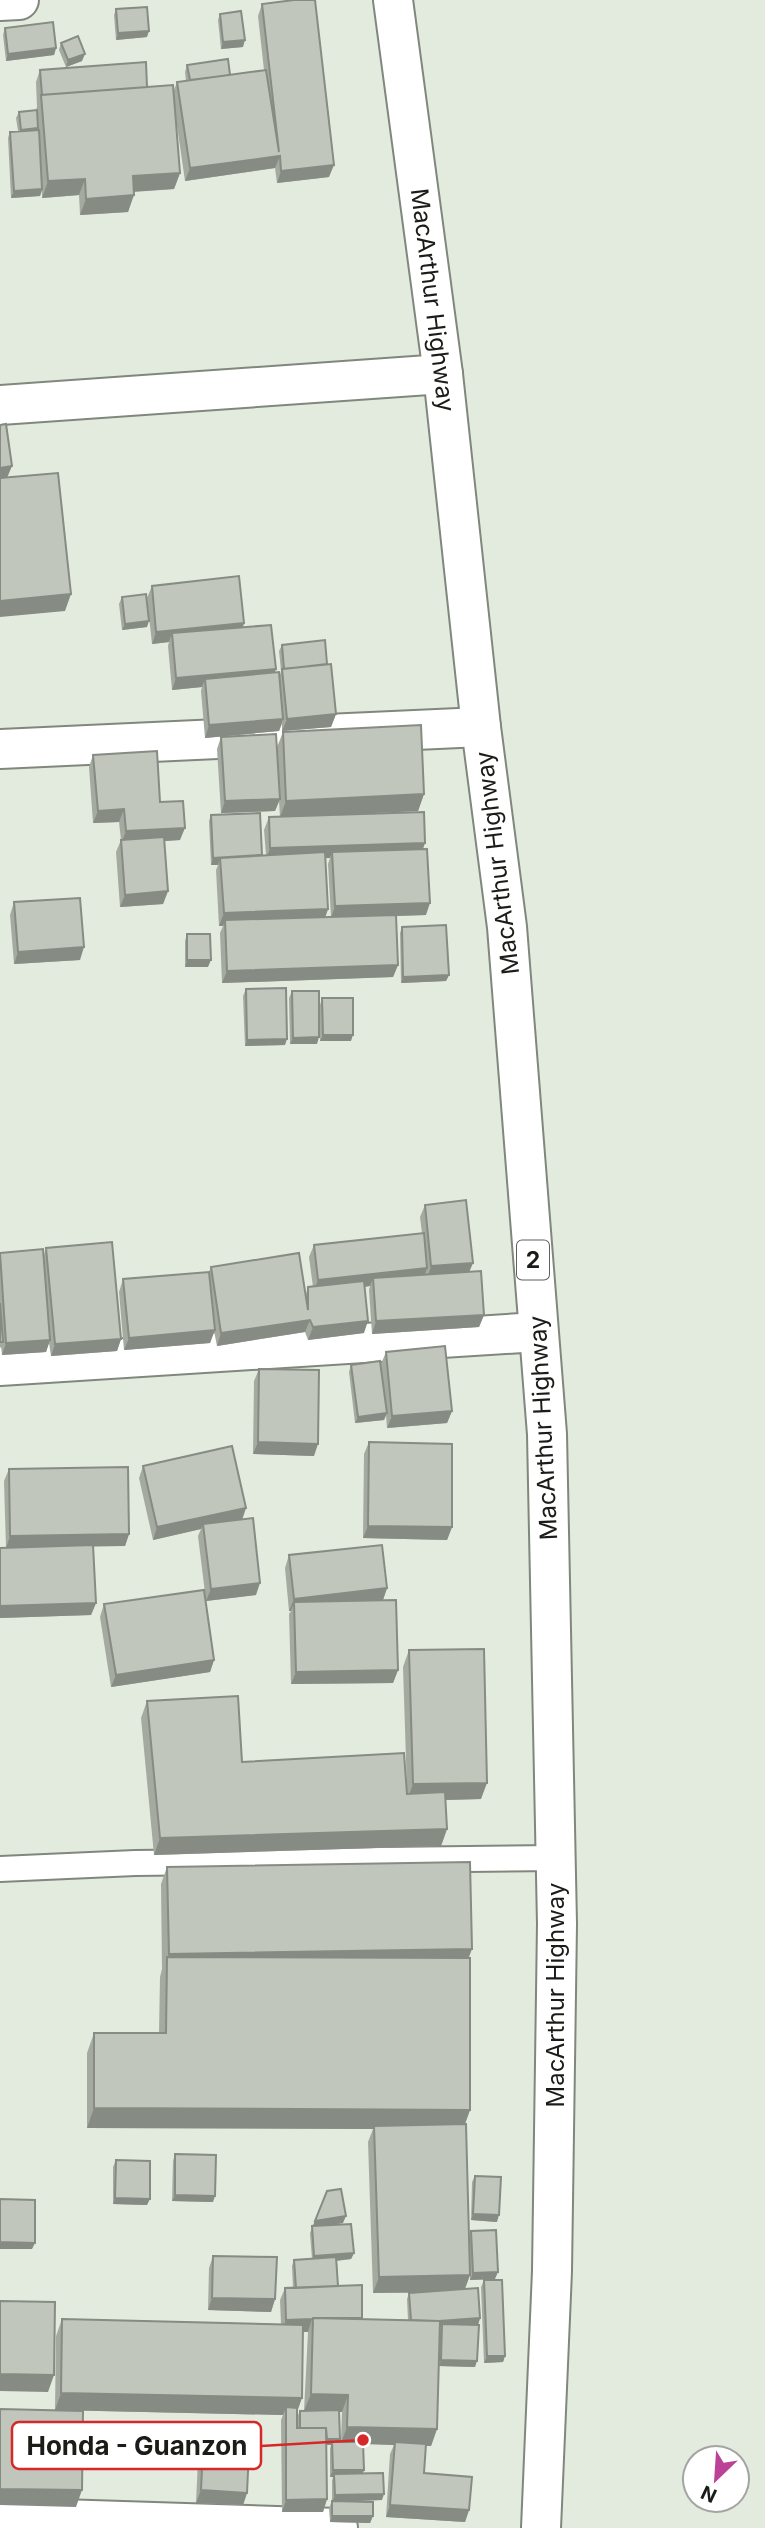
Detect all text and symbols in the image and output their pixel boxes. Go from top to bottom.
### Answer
street label: MacArthur Highway [405,187,461,413]
street label: MacArthur Highway [469,750,525,976]
road number: 2 [517,1240,549,1280]
street label: MacArthur Highway [523,1315,563,1541]
street label: MacArthur Highway [541,1883,570,2107]
callout: Honda - Guanzon [12,2422,261,2469]
text: Honda - Guanzon [27,2430,248,2461]
north arrow [681,2444,751,2514]
text: N [698,2480,720,2507]

